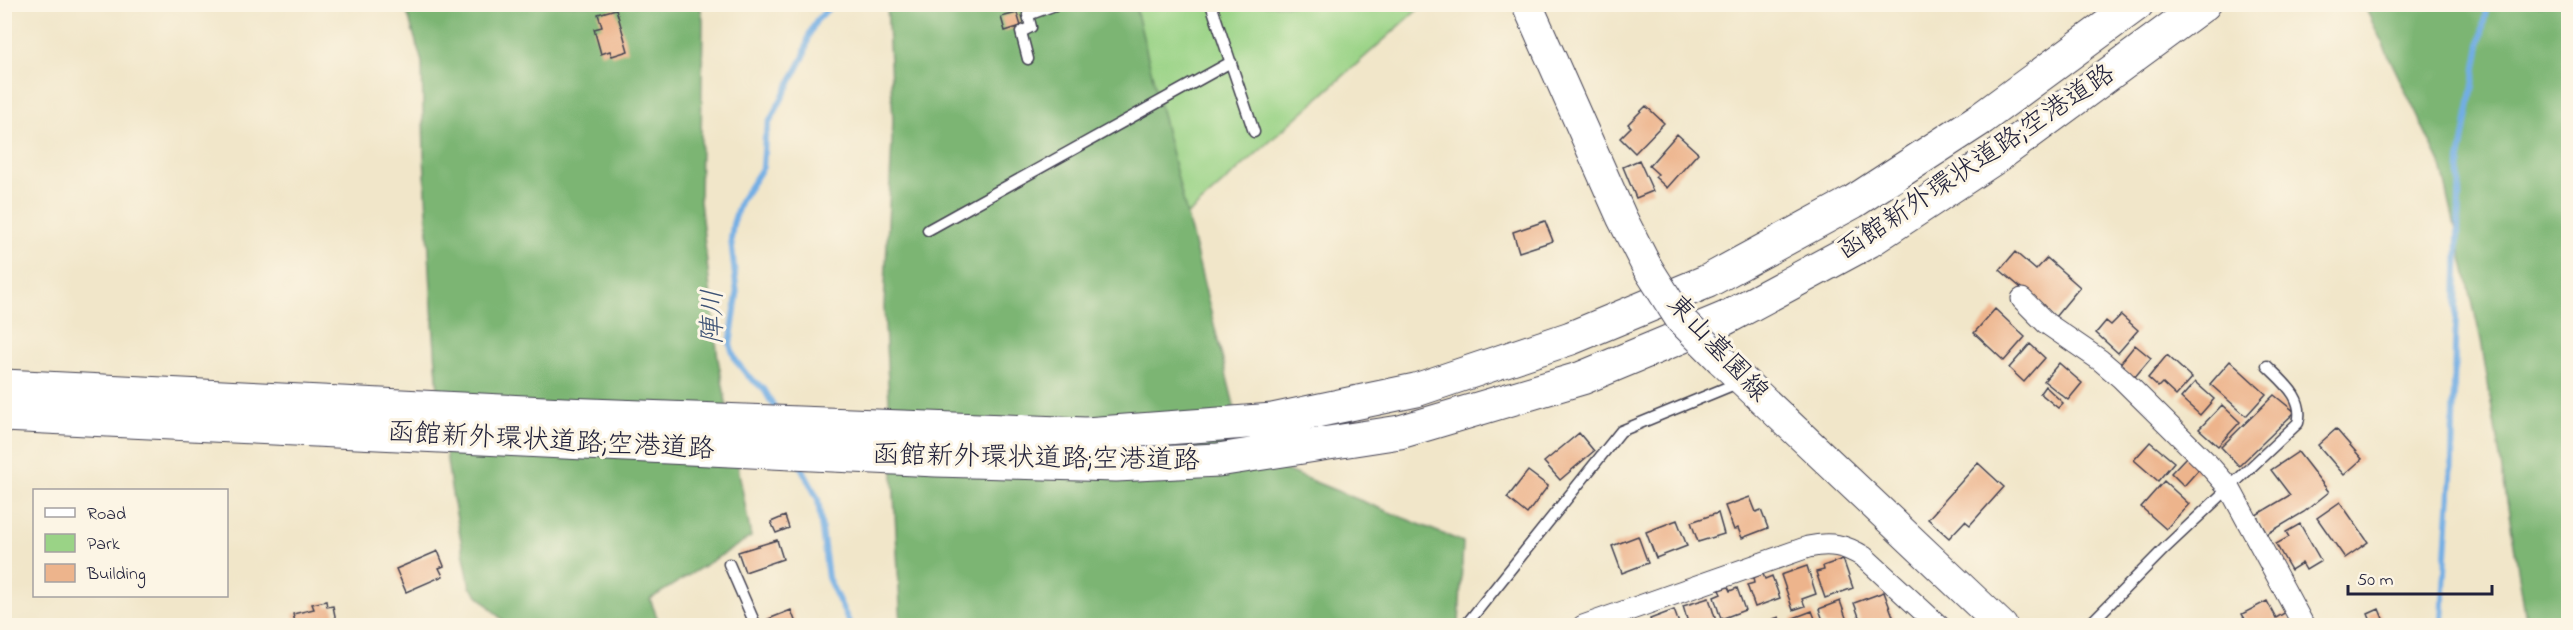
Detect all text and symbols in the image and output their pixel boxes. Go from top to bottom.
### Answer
street label: 函館新外環状道路;空港道路 [1830,55,2124,271]
street label: 東山墓園線 [1657,286,1777,412]
water label: 陣川 [694,289,735,345]
street label: 函館新外環状道路;空港道路 [386,414,716,470]
street label: 函館新外環状道路;空港道路 [872,437,1200,481]
legend [33,489,228,597]
text: Road [87,502,126,528]
text: Park [87,532,120,558]
scale bar [2348,558,2492,596]
text: Building [86,562,146,589]
text: 50 m [2357,568,2394,594]

